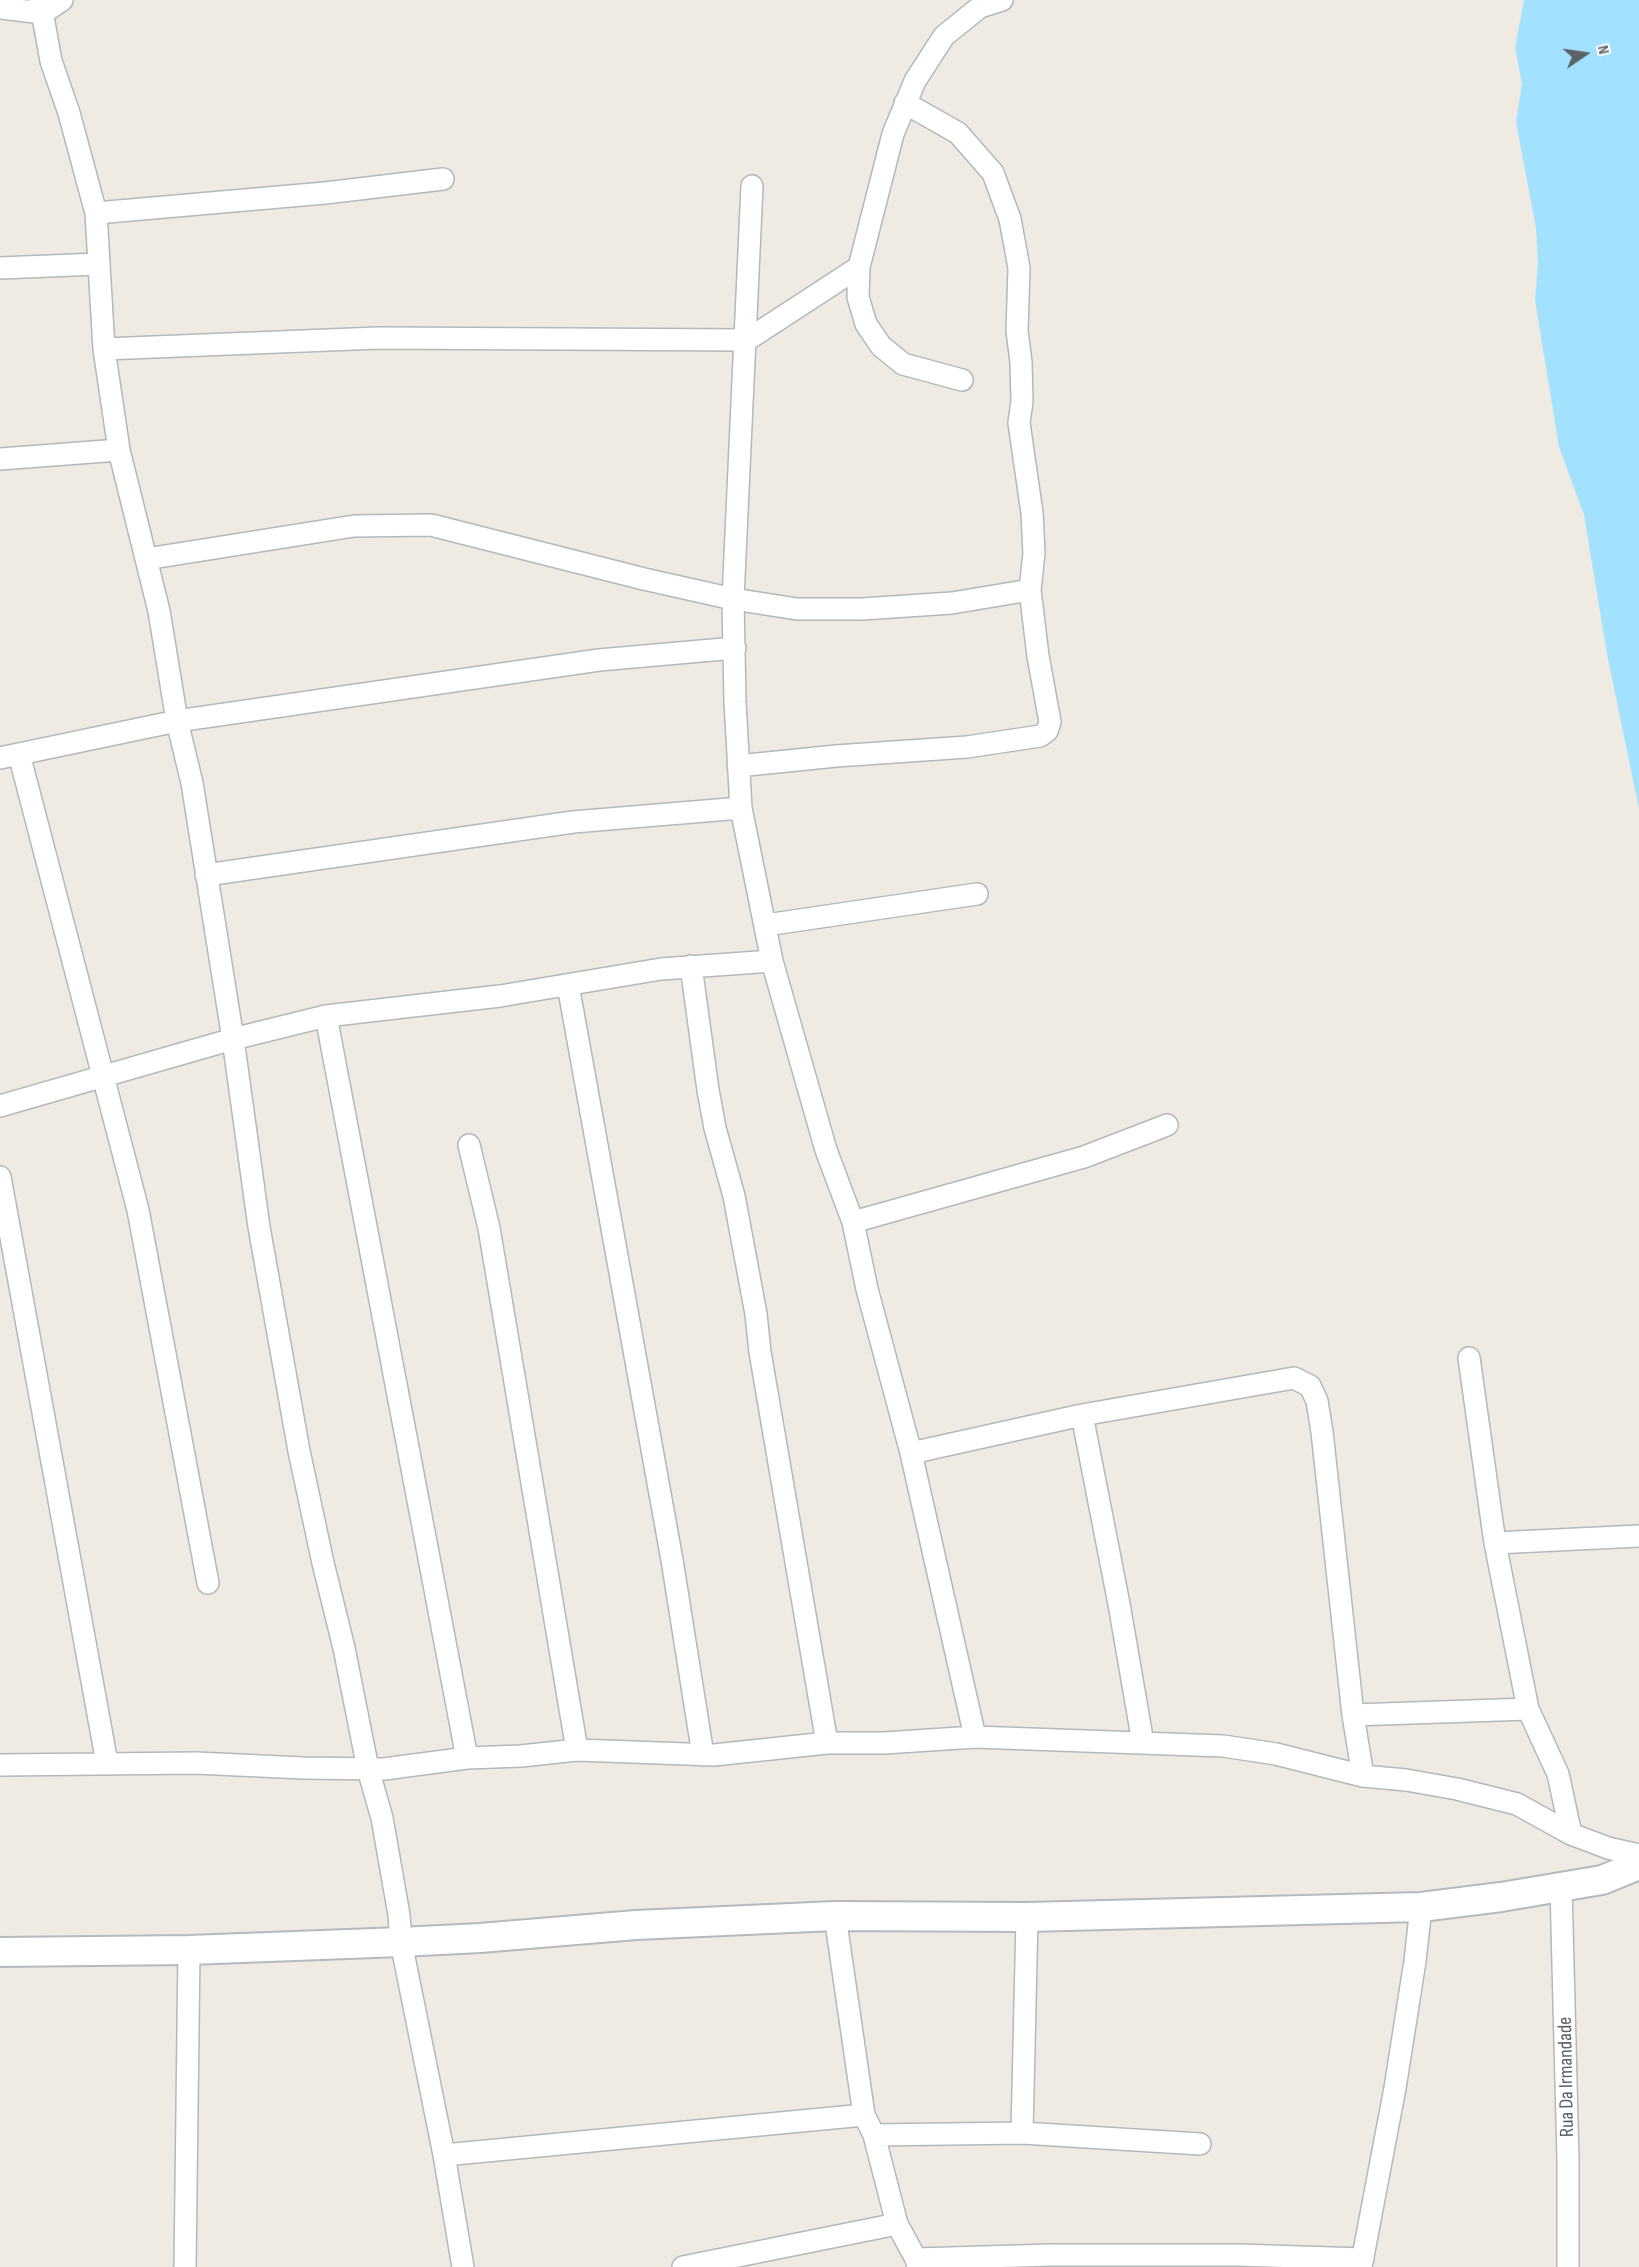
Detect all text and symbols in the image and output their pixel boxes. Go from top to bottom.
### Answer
north arrow [1555,24,1615,84]
text: N [1593,44,1613,56]
street label: Rua Da Irmandade [1554,2017,1580,2137]

